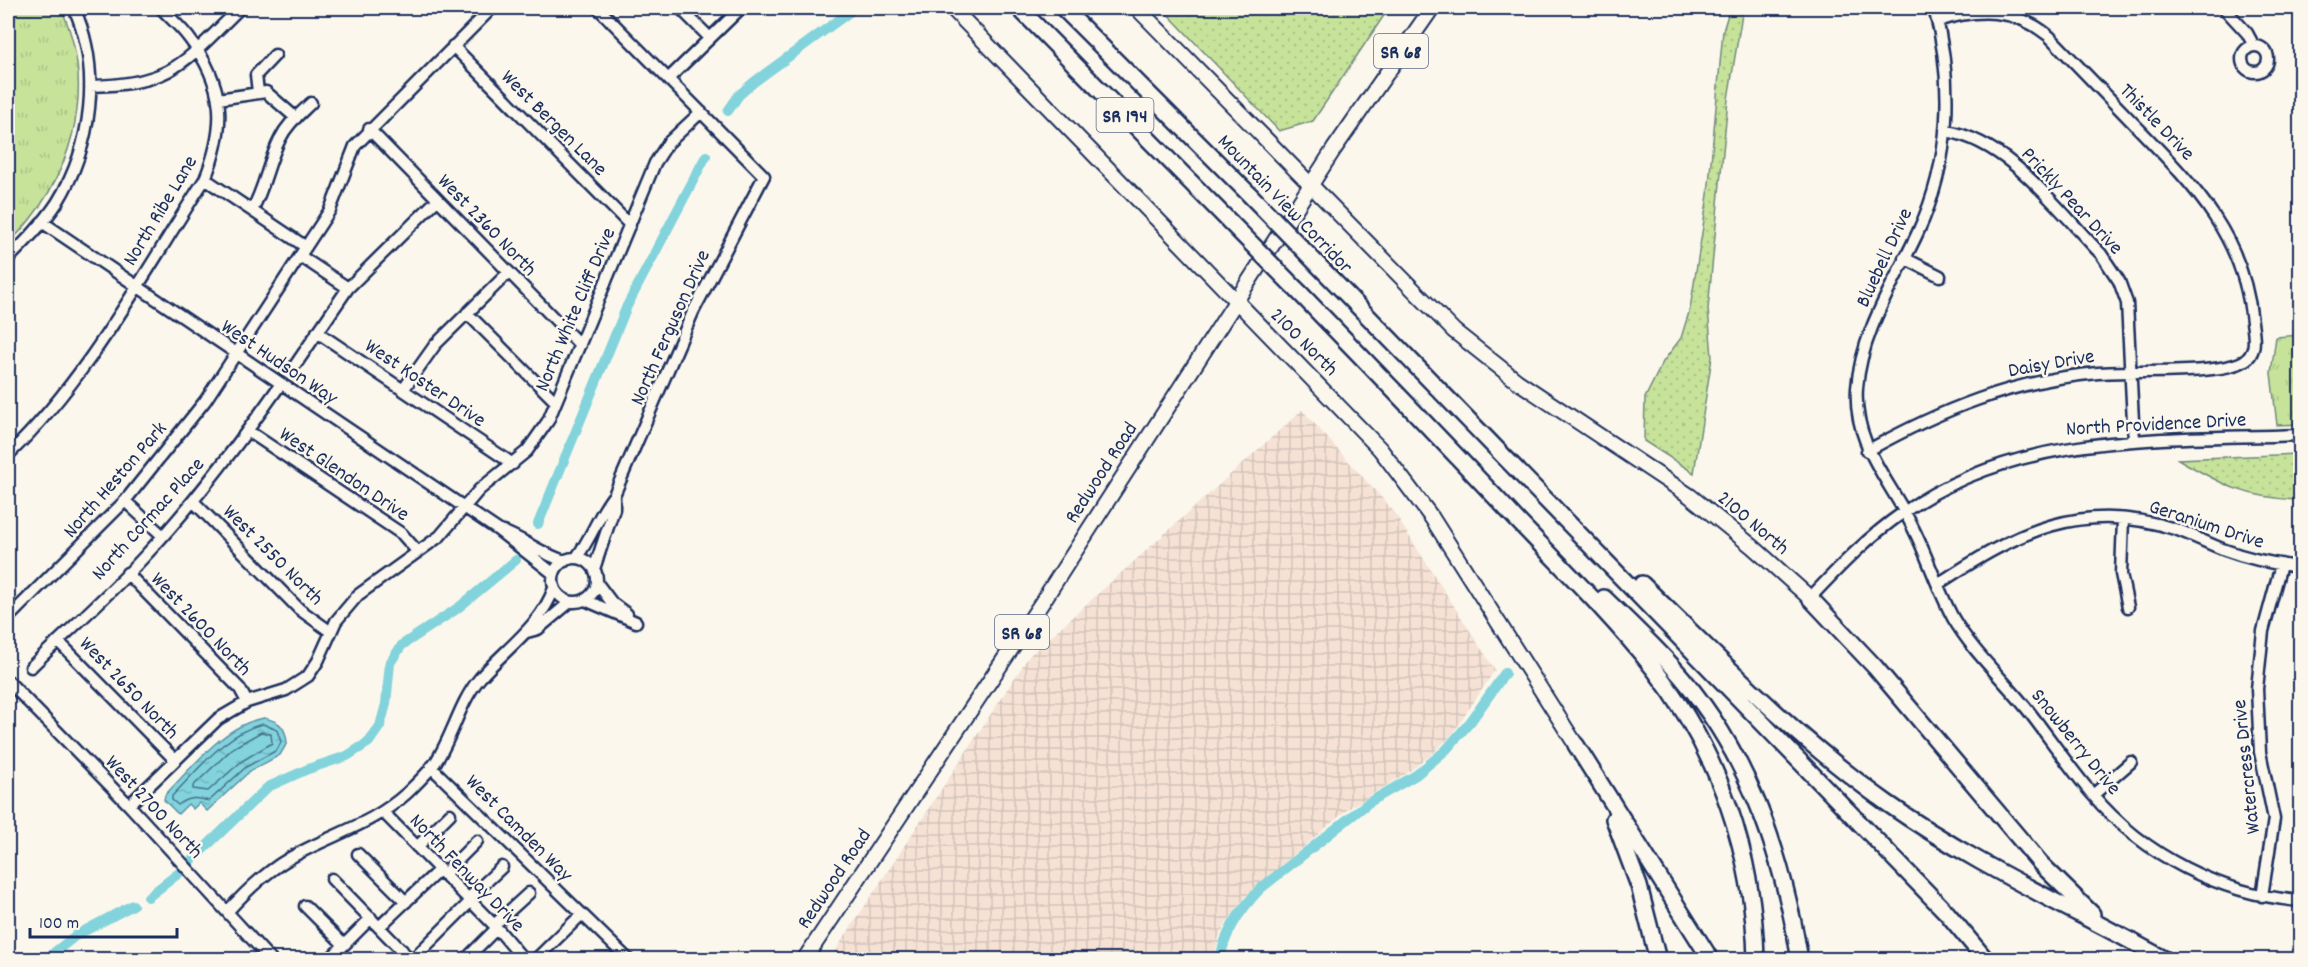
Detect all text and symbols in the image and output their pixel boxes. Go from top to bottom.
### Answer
road number: SR 68 [1374,34,1428,68]
street label: West Bergen Lane [493,64,613,184]
street label: Thistle Drive [2111,77,2201,169]
road number: SR 194 [1096,98,1154,132]
street label: Mountain View Corridor [1209,128,1359,282]
street label: Prickly Pear Drive [2013,141,2129,263]
street label: North Ribe Lane [117,151,206,273]
street label: West 2360 North [429,168,543,284]
street label: Bluebell Drive [1850,204,1922,313]
street label: North White Cliff Drive [529,223,625,397]
street label: North Ferguson Drive [624,246,720,411]
street label: 2100 North [1262,302,1344,384]
street label: West Hudson Way [214,313,343,414]
street label: West Koster Drive [358,333,491,436]
street label: Daisy Drive [2006,343,2097,387]
street label: North Providence Drive [2065,406,2247,446]
street label: North Heston Park [57,416,175,546]
street label: Redwood Road [1058,417,1147,530]
street label: West Glendon Drive [272,421,414,530]
street label: North Cormac Place [86,452,213,588]
street label: 2100 North [1709,485,1795,564]
street label: Geranium Drive [2144,493,2268,559]
street label: West 2550 North [214,499,329,614]
street label: West 2600 North [142,566,257,684]
road number: SR 68 [995,615,1049,649]
street label: West 2650 North [71,631,185,747]
street label: Snowberry Drive [2022,683,2127,803]
street label: Watercress Drive [2226,698,2270,835]
street label: West 2700 North [97,749,209,867]
street label: West Camden Way [457,769,579,890]
street label: North Fenway Drive [401,808,531,940]
street label: Redwood Road [791,823,880,936]
scale bar [30,901,177,939]
text: 100 m [39,912,79,937]

